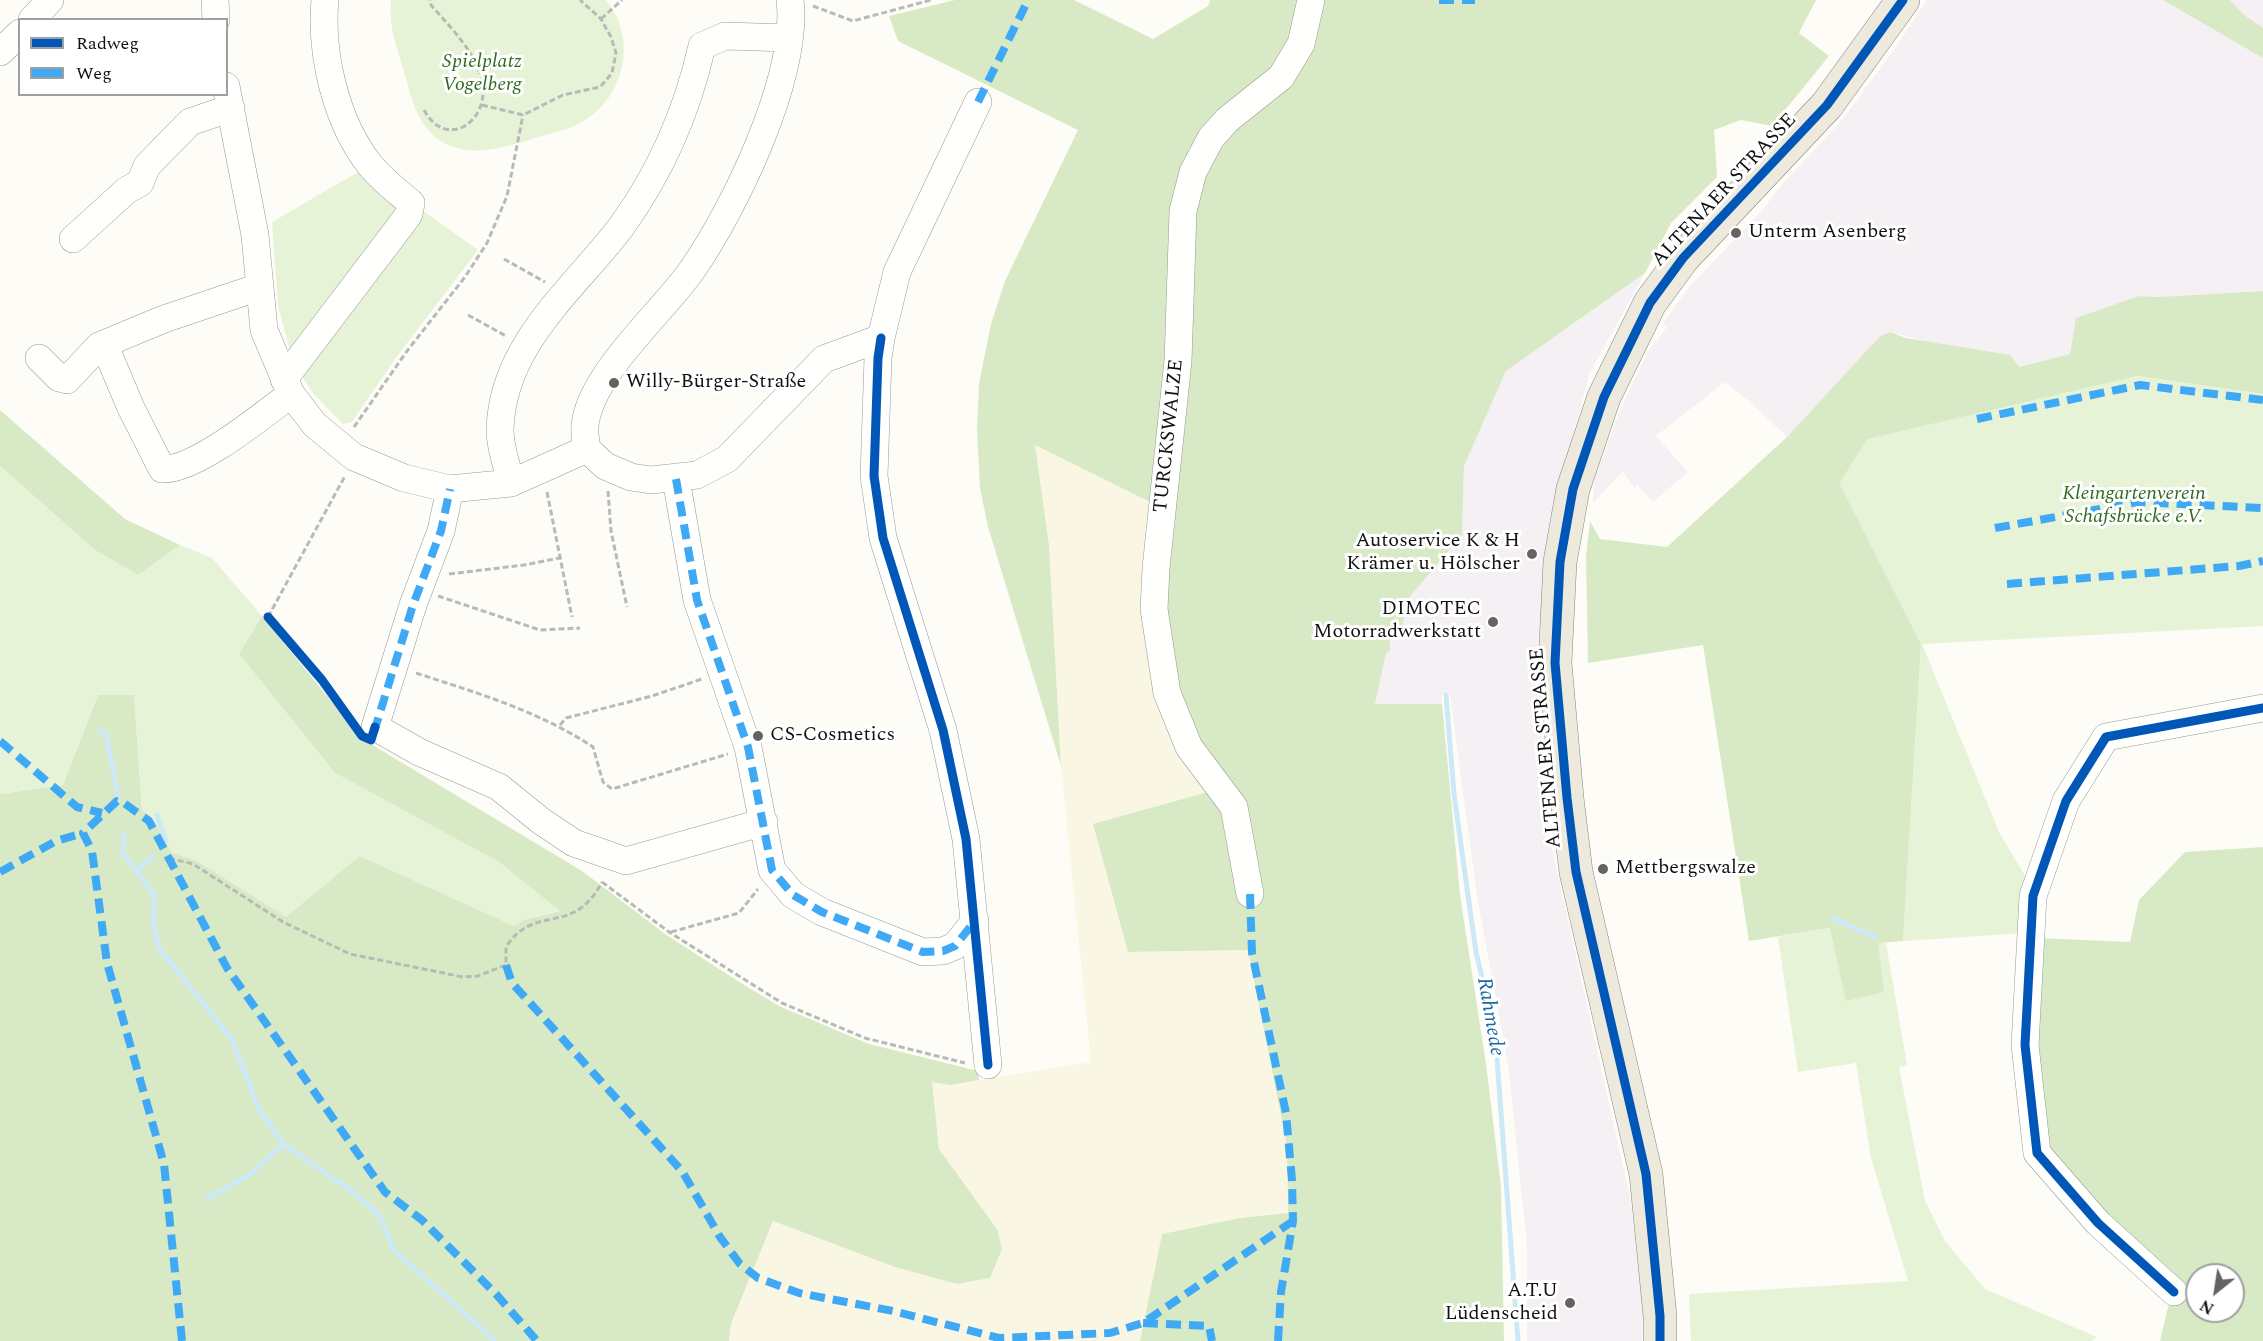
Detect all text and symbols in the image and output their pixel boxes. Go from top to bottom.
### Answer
legend [18,18,228,96]
text: Radweg [76,30,139,57]
park label: Spielplatz Vogelberg [442,51,522,98]
text: Weg [76,60,112,87]
street label: ALTENAER STRASSE [1648,109,1802,273]
place label: Unterm Asenberg [1748,221,1907,245]
marker: Unterm Asenberg [1729,226,1743,240]
street label: TURCKSWALZE [1150,358,1190,514]
place label: Willy-Bürger-Straße [626,371,806,395]
marker: Willy-Bürger-Straße [607,376,621,390]
park label: Kleingartenverein Schafsbrücke e.V. [2062,483,2206,530]
place label: Autoservice K & H Krämer u. Hölscher [1346,530,1520,577]
marker: Autoservice K & H Krämer u. Hölscher [1525,547,1539,561]
place label: DIMOTEC Motorradwerkstatt [1313,598,1481,645]
marker: DIMOTEC Motorradwerkstatt [1486,615,1500,629]
street label: ALTENAER STRASSE [1526,647,1568,849]
place label: CS-Cosmetics [770,724,895,748]
marker: CS-Cosmetics [751,729,765,743]
place label: Mettbergswalze [1615,857,1756,881]
marker: Mettbergswalze [1596,862,1610,876]
water label: Rahmede [1470,976,1508,1058]
north arrow [2185,1263,2245,1323]
place label: A.T.U Lüdenscheid [1445,1280,1558,1327]
text: N [2195,1293,2219,1321]
marker: A.T.U Lüdenscheid [1563,1296,1577,1310]

